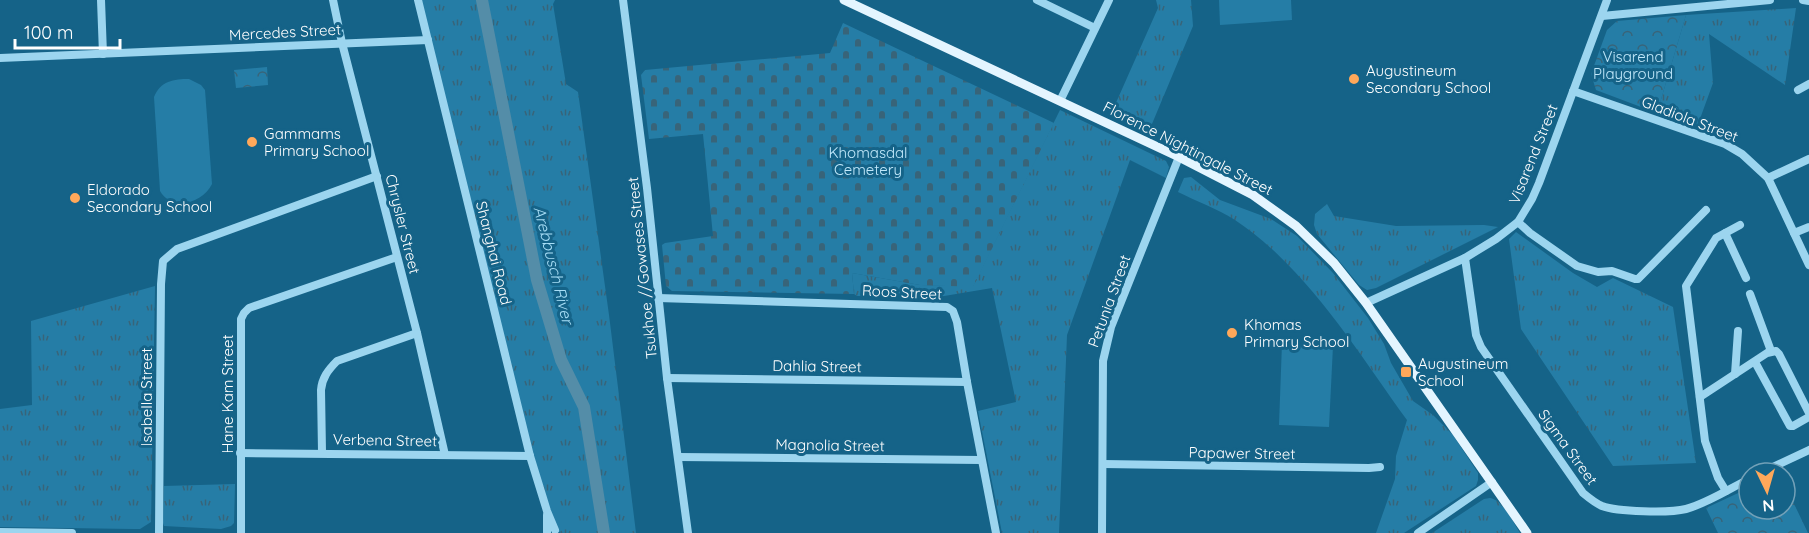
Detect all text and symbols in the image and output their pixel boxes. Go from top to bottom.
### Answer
scale bar [15,12,120,50]
street label: Mercedes Street [228,20,342,44]
text: 100 m [24,21,73,44]
park label: Visarend Playground [1593,47,1673,83]
place label: Augustineum Secondary School [1366,61,1491,97]
marker: Augustineum Secondary School [1347,72,1361,86]
street label: Gladiola Street [1639,92,1741,146]
street label: Florence Nightingale Street [1100,97,1276,199]
street label: Visarend Street [1504,101,1562,207]
place label: Gammams Primary School [264,124,369,160]
marker: Gammams Primary School [245,135,259,149]
park label: Khomasdal Cemetery [828,143,908,179]
street label: Chrysler Street [381,172,425,276]
street label: Tsukhoe //Gowases Street [623,176,661,360]
place label: Eldorado Secondary School [87,180,212,216]
marker: Eldorado Secondary School [68,191,82,205]
street label: Shanghai Road [472,199,516,307]
water label: Arebbusch River [530,204,579,328]
street label: Petunia Street [1083,252,1135,350]
street label: Roos Street [861,280,943,304]
place label: Khomas Primary School [1244,315,1349,351]
marker: Khomas Primary School [1225,326,1239,340]
street label: Hane Kam Street [218,334,237,454]
street label: Isabella Street [137,348,156,446]
place label: Augustineum School [1418,354,1508,390]
street label: Dahlia Street [772,356,862,376]
marker: Augustineum School [1399,365,1413,379]
street label: Sigma Street [1534,405,1602,489]
street label: Verbena Street [333,430,437,450]
street label: Magnolia Street [775,435,885,455]
street label: Papawer Street [1189,443,1295,463]
north arrow [1737,461,1797,521]
text: N [1762,495,1775,516]

